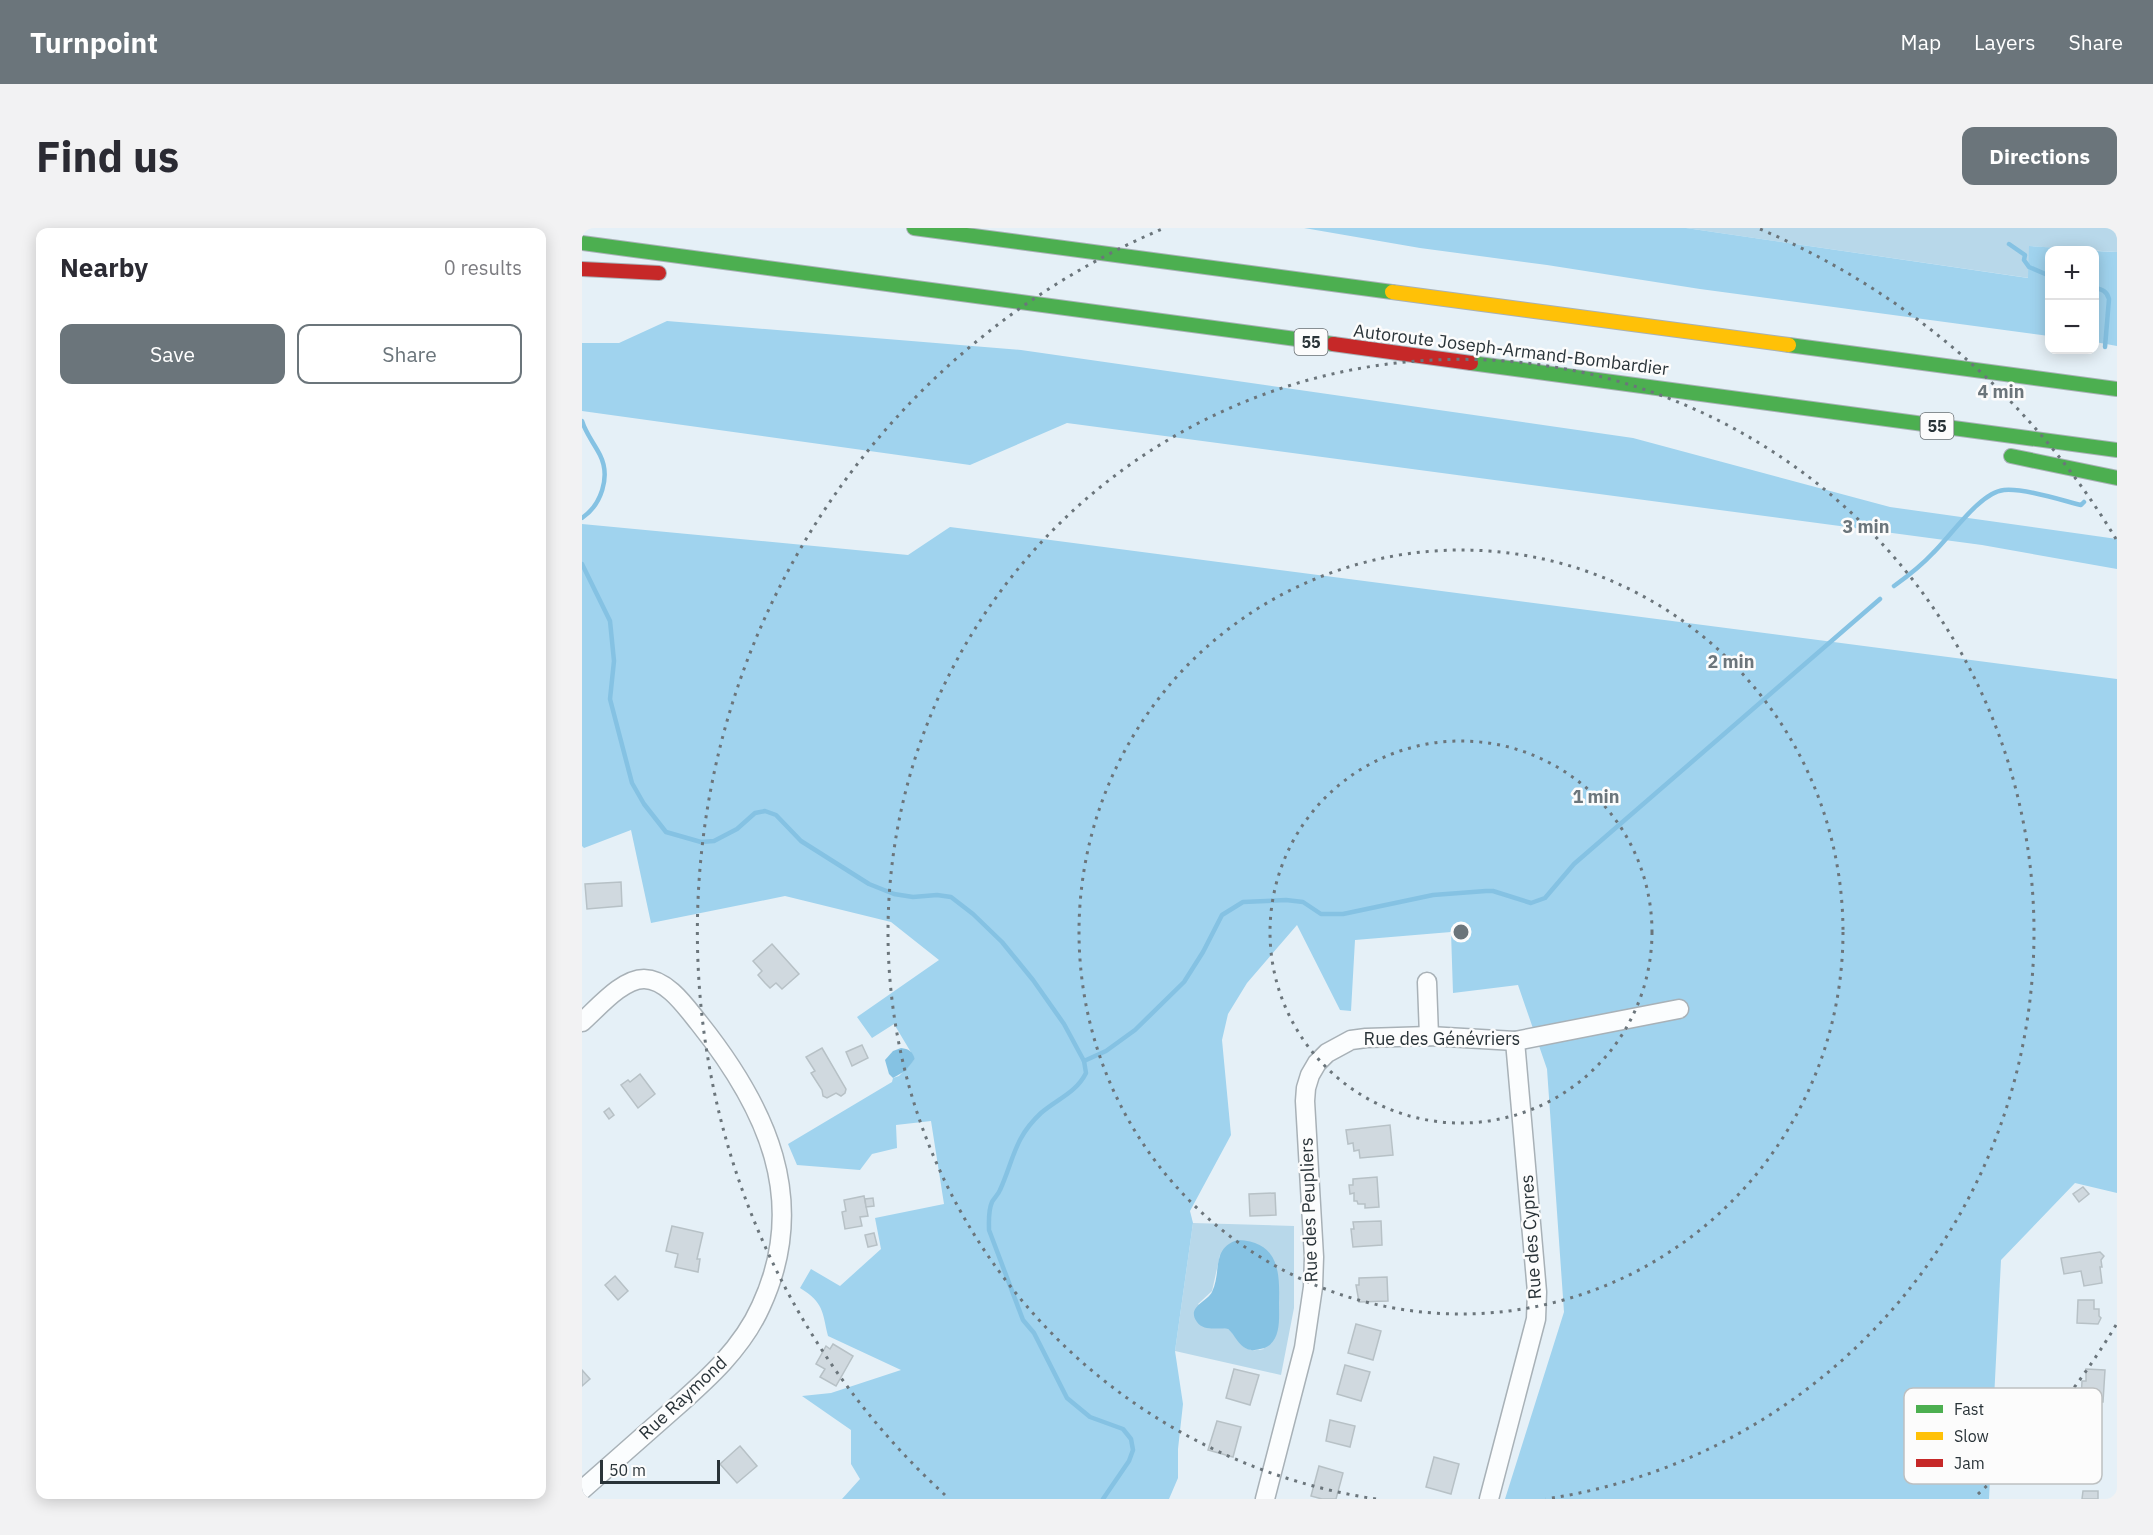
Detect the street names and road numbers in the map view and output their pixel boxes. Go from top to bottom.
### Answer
street label: Autoroute Joseph-Armand-Bombardier [1352,319,1670,380]
road number: 55 [1294,329,1328,355]
road number: 55 [1920,413,1954,439]
street label: Rue des Génévriers [1364,1027,1520,1050]
street label: Rue des Peupliers [1294,1137,1323,1283]
street label: Rue des Cypres [1515,1174,1546,1300]
street label: Rue Raymond [634,1351,732,1444]

